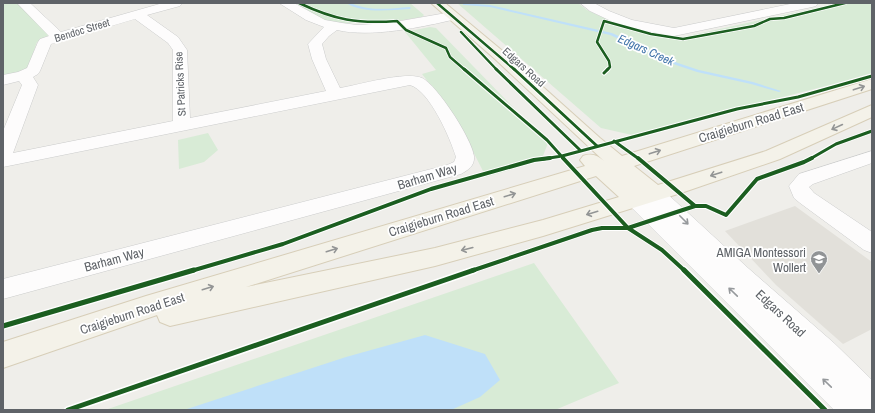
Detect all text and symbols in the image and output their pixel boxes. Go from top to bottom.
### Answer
street label: Bendoc Street [53,15,112,45]
water label: Edgars Creek [615,30,678,70]
street label: Edgars Road [500,44,548,90]
street label: St Patricks Rise [171,51,189,117]
one-way arrow [853,84,866,91]
street label: Craigieburn Road East [697,98,806,147]
one-way arrow [831,124,843,131]
one-way arrow [649,148,661,156]
street label: Barham Way [395,159,460,194]
one-way arrow [710,171,722,179]
one-way arrow [503,191,516,198]
street label: Craigieburn Road East [387,192,496,241]
one-way arrow [585,210,598,217]
one-way arrow [679,215,689,225]
street label: Barham Way [82,243,147,276]
place label: AMIGA Montessori Wollert [716,244,806,276]
one-way arrow [325,246,338,253]
one-way arrow [461,246,474,253]
school or university icon: AMIGA Montessori Wollert [809,249,829,274]
one-way arrow [201,284,214,291]
street label: Edgars Road [752,286,809,341]
one-way arrow [728,288,738,297]
street label: Craigieburn Road East [78,289,187,338]
one-way arrow [822,378,832,388]

